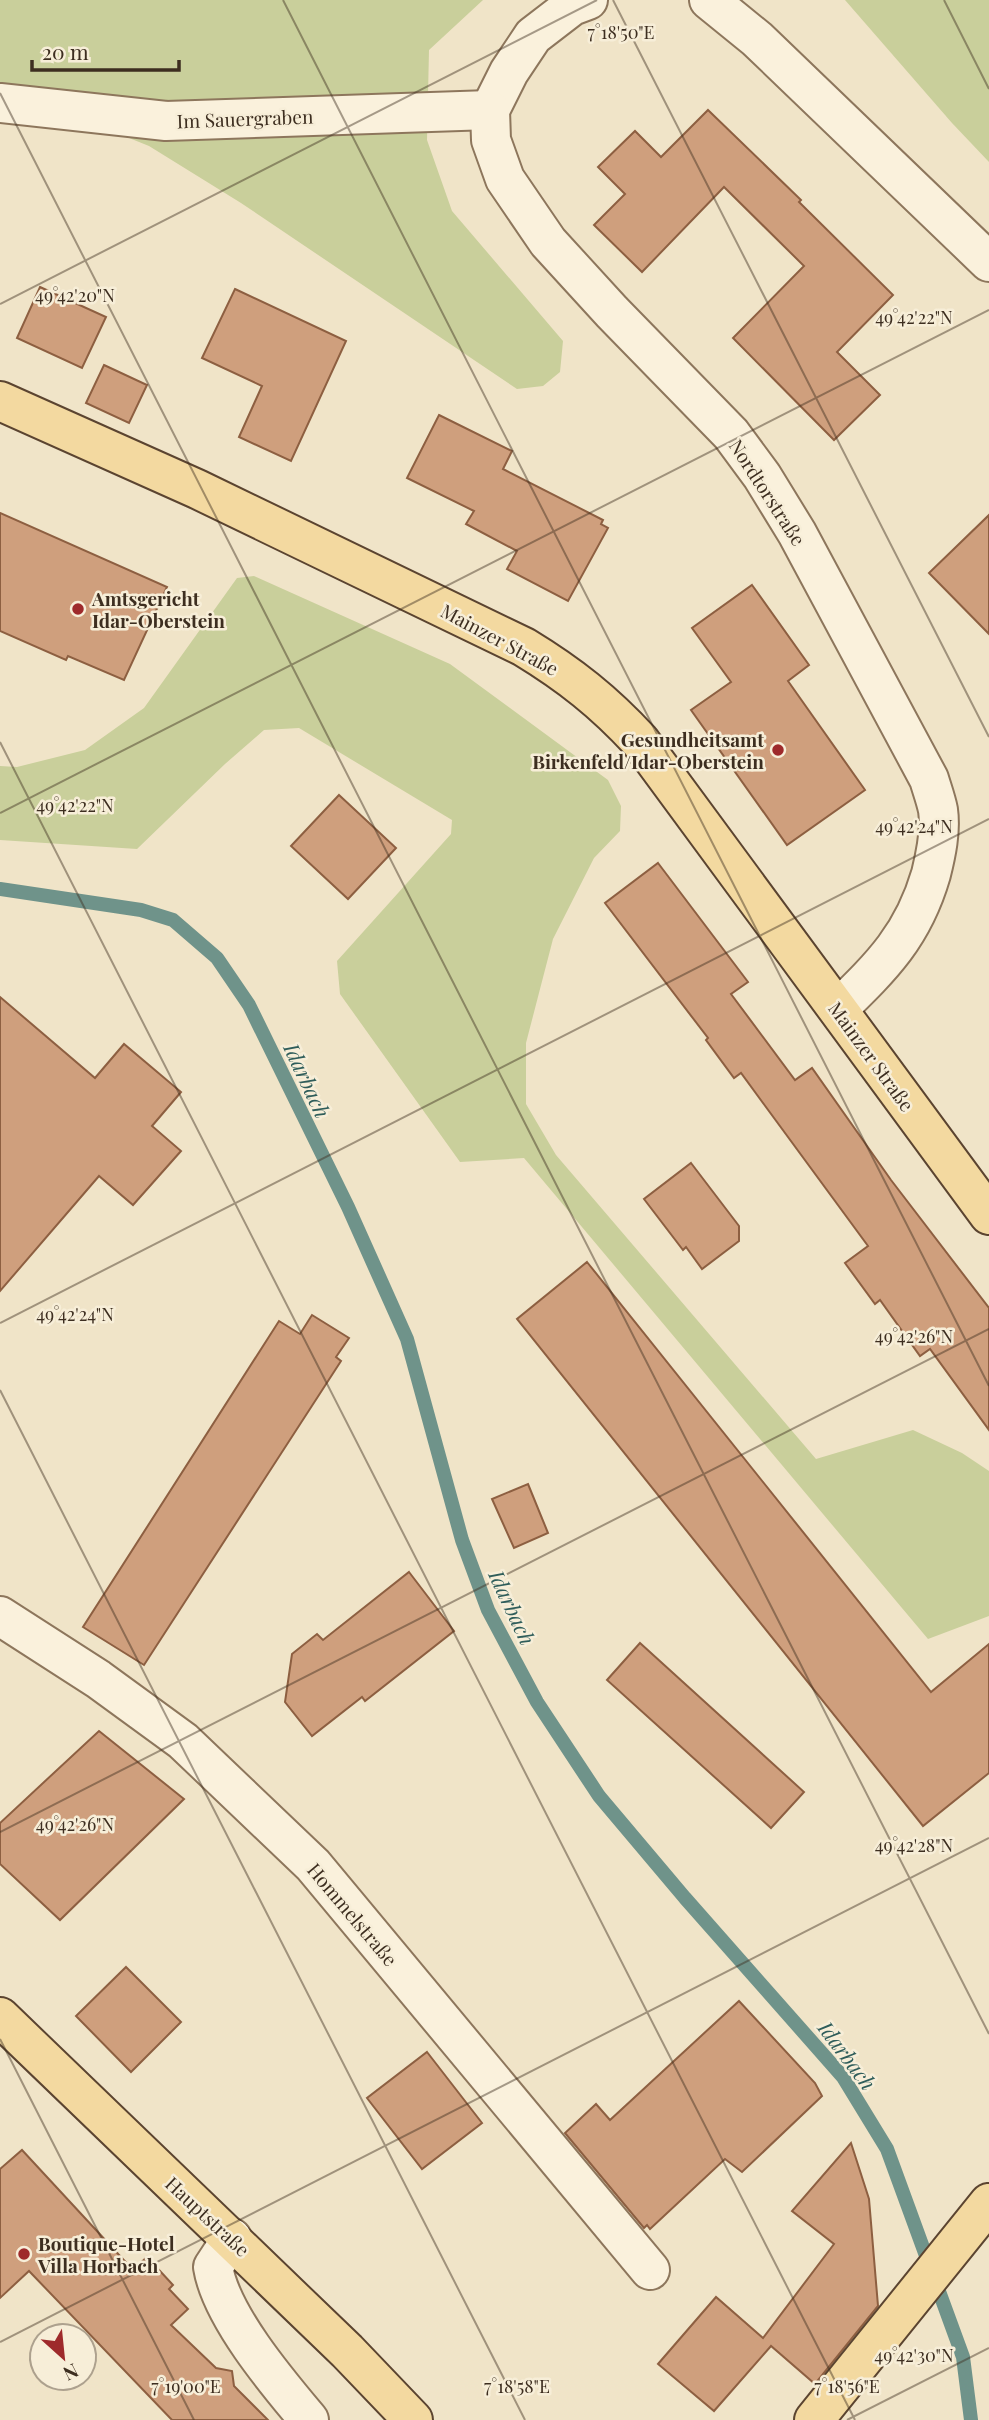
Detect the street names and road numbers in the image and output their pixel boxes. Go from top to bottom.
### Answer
street label: Im Sauergraben [176,103,314,133]
street label: Nordtorstraße [724,434,812,550]
street label: Mainzer Straße [437,597,563,681]
street label: Mainzer Straße [823,996,921,1116]
street label: Hommelstraße [302,1857,404,1971]
street label: Hauptstraße [160,2170,256,2262]

